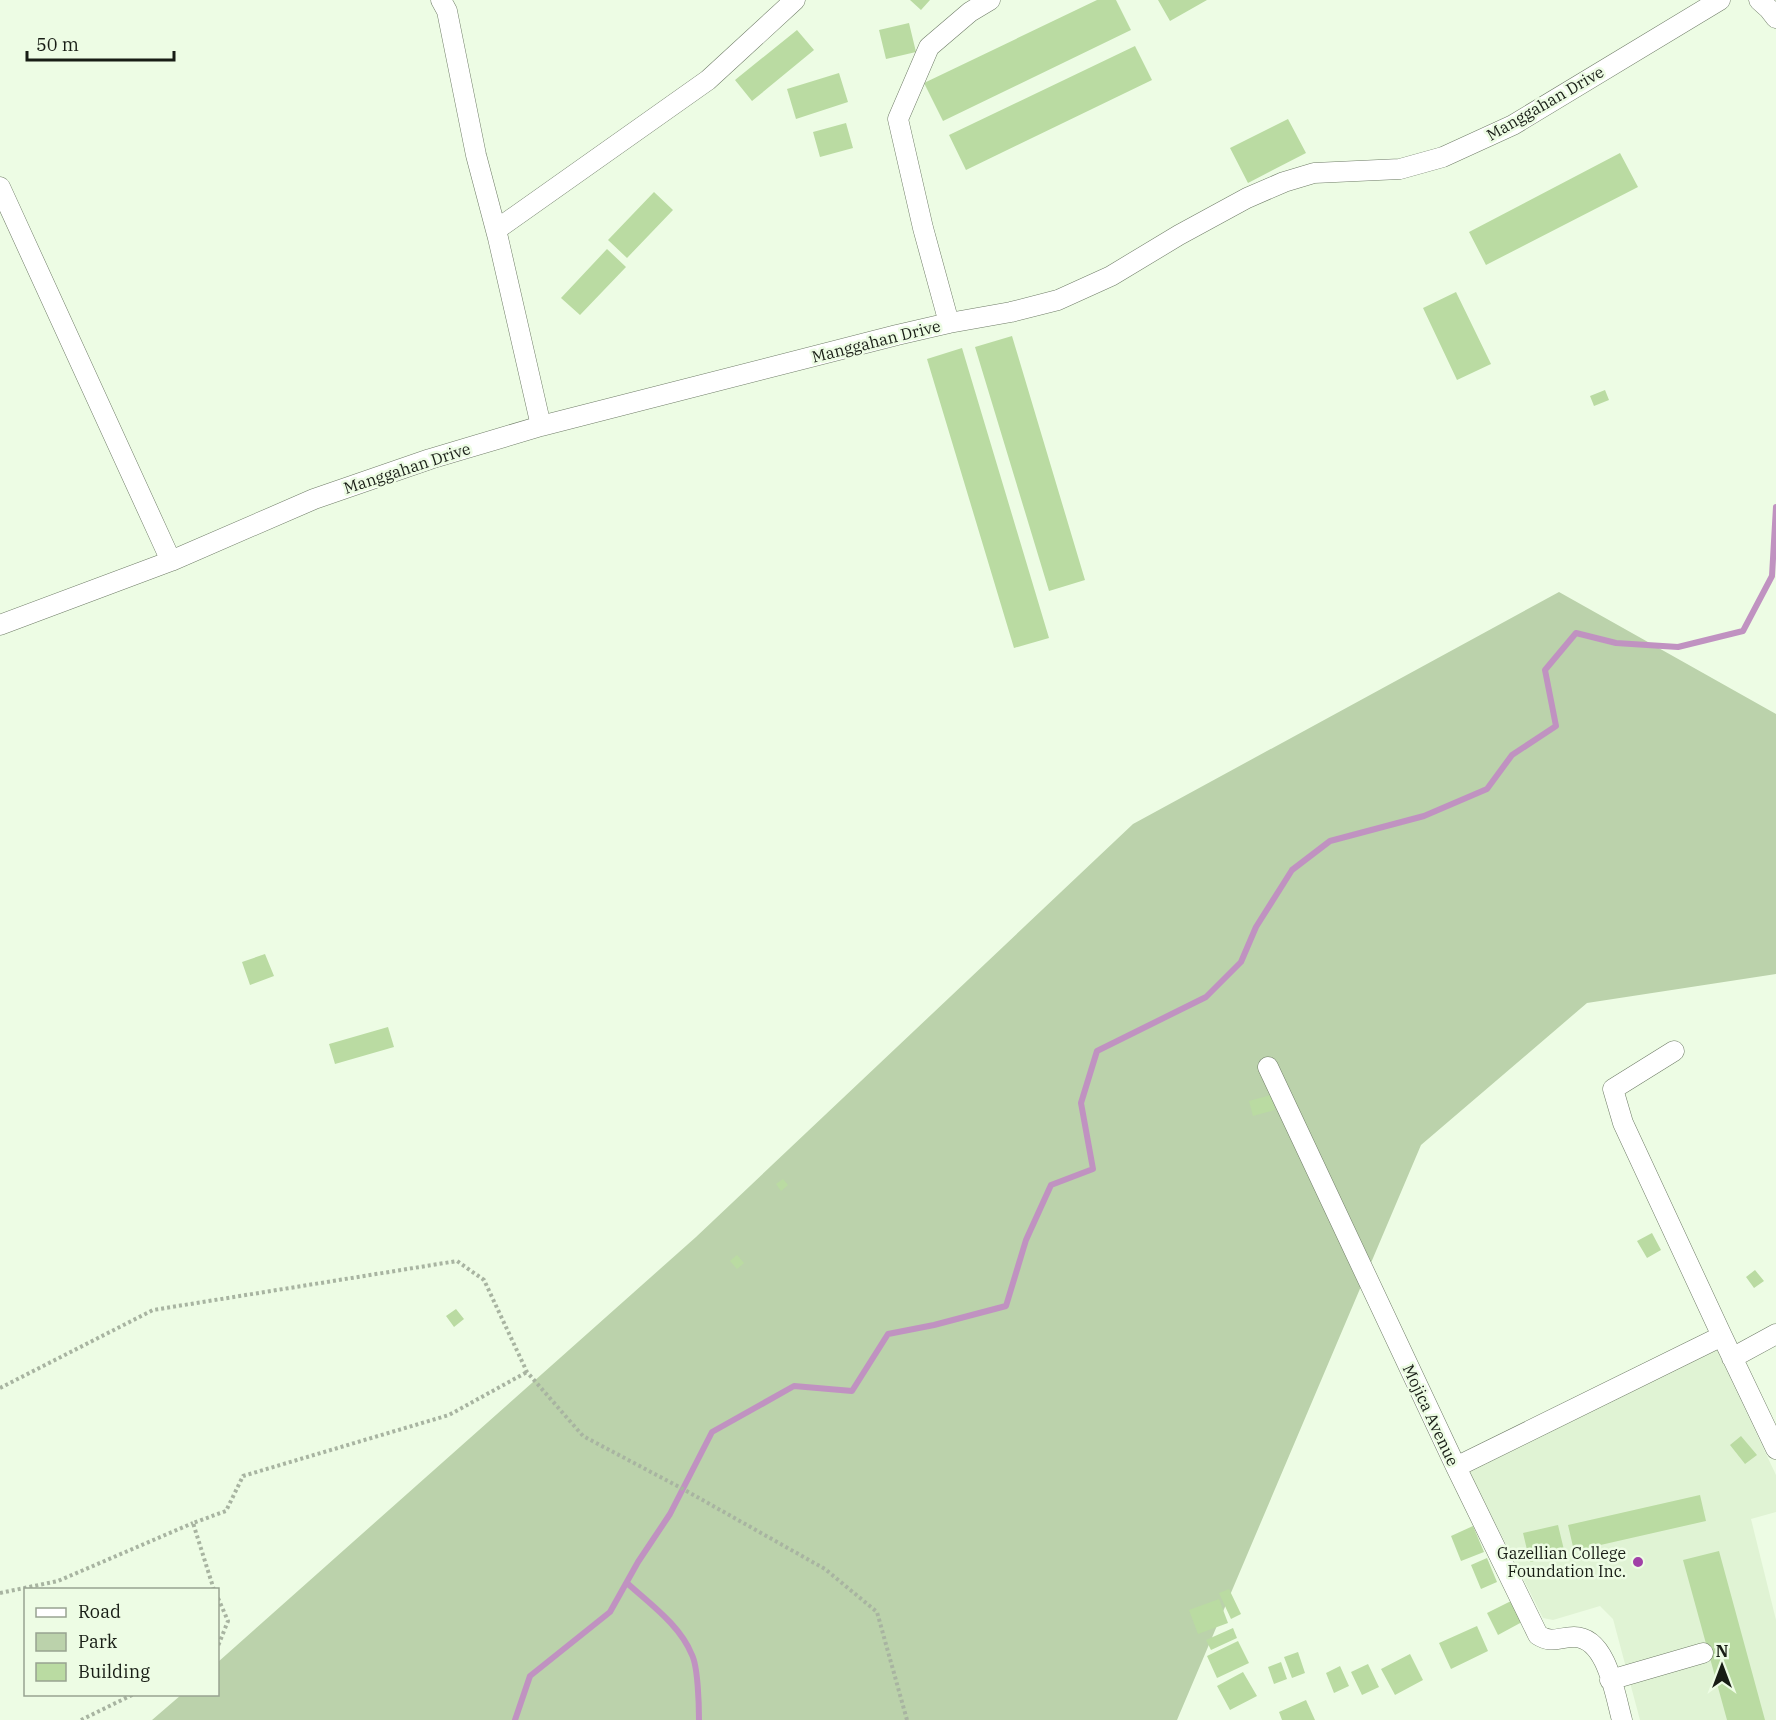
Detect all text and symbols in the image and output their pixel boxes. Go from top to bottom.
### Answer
scale bar [27,24,174,62]
text: 50 m [36,33,79,56]
street label: Manggahan Drive [1483,61,1607,145]
street label: Manggahan Drive [810,315,942,367]
street label: Manggahan Drive [341,438,473,498]
street label: Mojica Avenue [1399,1361,1463,1469]
place label: Gazellian College Foundation Inc. [1497,1543,1626,1581]
marker: Gazellian College Foundation Inc. [1631,1555,1645,1569]
legend [24,1588,219,1696]
text: Road [78,1600,121,1623]
text: Park [78,1630,118,1653]
north arrow [1692,1636,1752,1696]
text: N [1716,1641,1728,1661]
text: Building [78,1660,150,1683]

